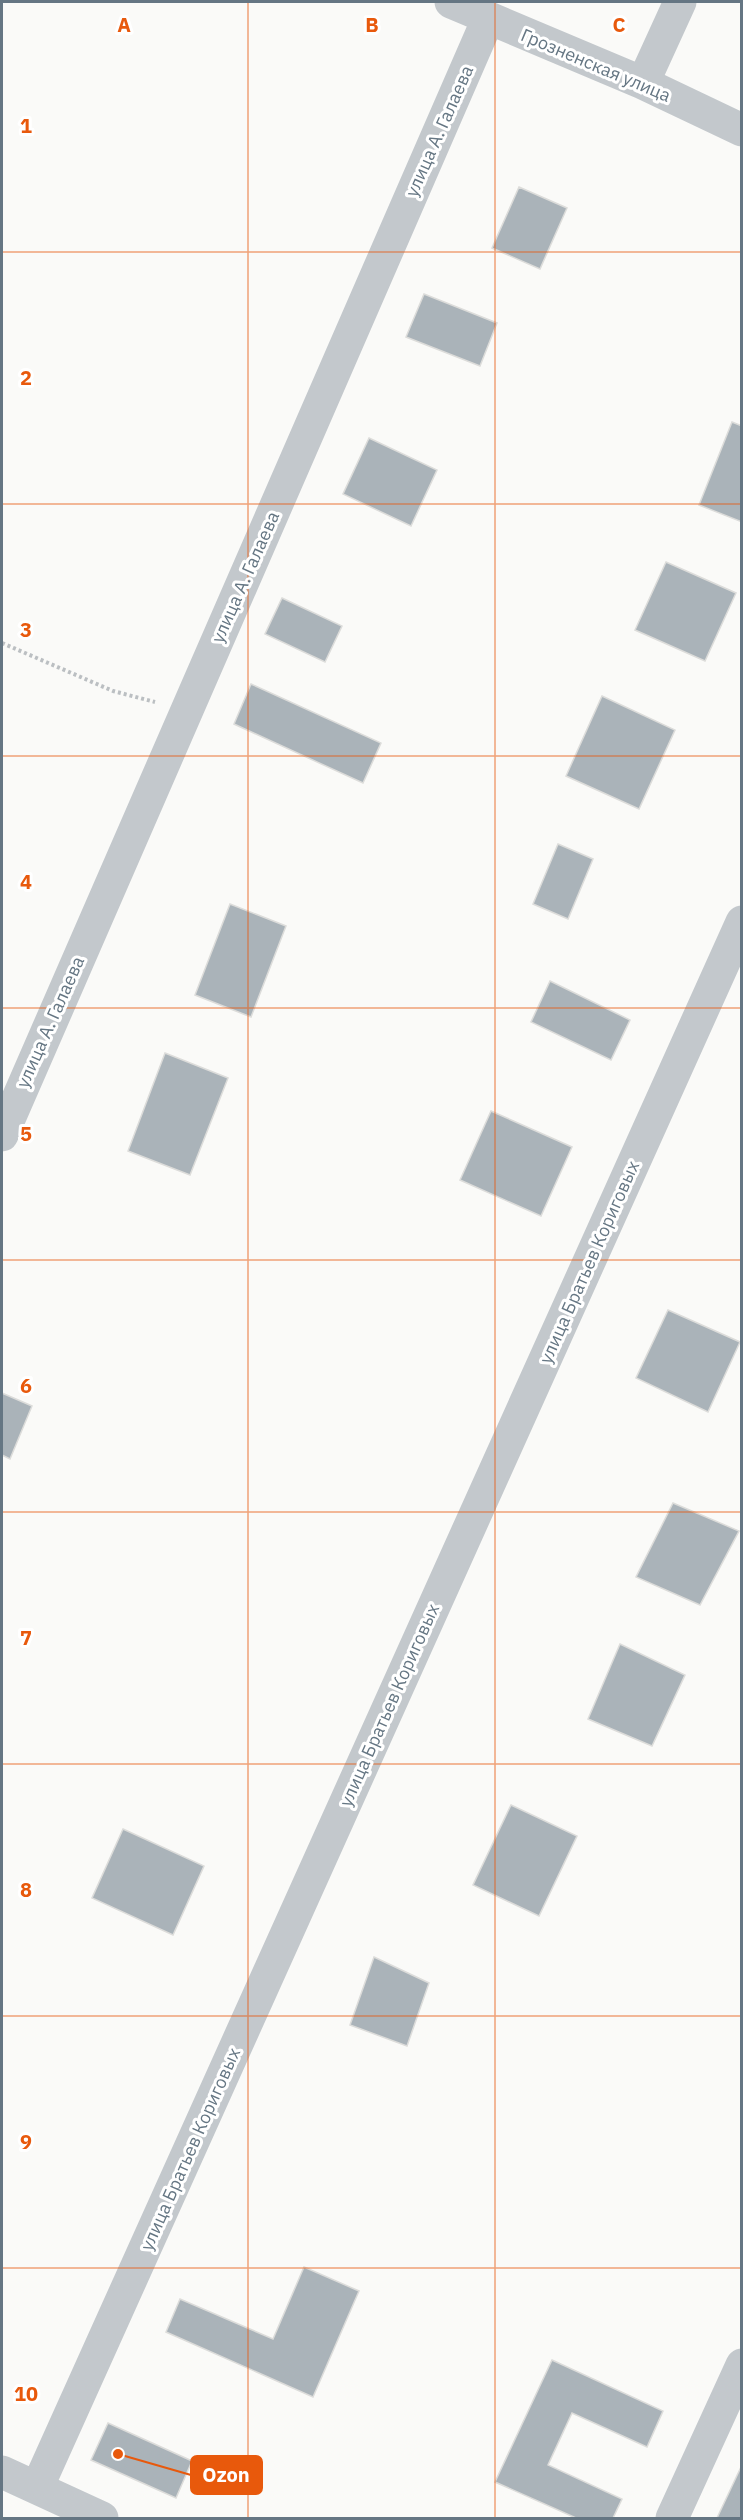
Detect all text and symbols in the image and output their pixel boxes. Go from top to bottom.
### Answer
text: A [117,11,131,38]
text: B [365,11,379,38]
text: C [612,11,626,38]
street label: Грозненская улица [518,23,675,107]
street label: улица А. Галаева [400,61,478,200]
text: 1 [20,112,32,139]
text: 2 [20,364,32,391]
street label: улица А. Галаева [206,507,284,646]
text: 3 [20,616,32,643]
text: 4 [20,868,32,895]
street label: улица А. Галаева [11,952,89,1091]
text: 5 [20,1120,32,1147]
street label: улица Братьев Кориговых [534,1157,644,1367]
text: 6 [20,1372,32,1399]
street label: улица Братьев Кориговых [334,1600,444,1810]
text: 7 [20,1624,32,1651]
text: 8 [20,1876,32,1903]
street label: улица Братьев Кориговых [135,2044,245,2254]
text: 9 [20,2128,32,2155]
text: 10 [14,2380,38,2407]
callout: Ozon [191,2456,262,2494]
text: Ozon [202,2461,250,2488]

